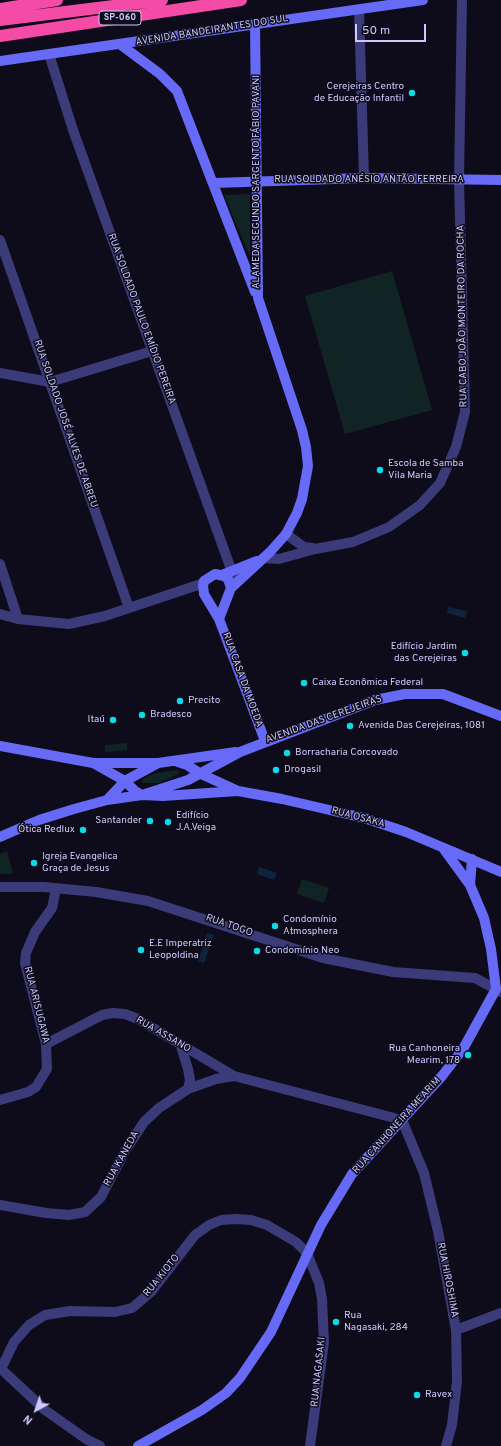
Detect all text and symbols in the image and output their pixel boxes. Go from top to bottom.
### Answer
road number: SP-060 [99,11,141,25]
street label: AVENIDA BANDEIRANTES DO SUL [135,13,289,49]
scale bar [357,16,428,42]
text: 50 m [362,23,390,39]
street label: ALAMEDA SEGUNDO SARGENTO FÁBIO PAVANI [251,75,263,289]
place label: Cerejeiras Centro de Educação Infantil [314,81,404,104]
marker: Cerejeiras Centro de Educação Infantil [407,88,417,98]
street label: RUA SOLDADO ANÉSIO ANTÃO FERREIRA [274,174,464,186]
street label: RUA CABO JOÃO MONTEIRO DA ROCHA [455,225,471,407]
street label: RUA SOLDADO PAULO EMÍDIO PEREIRA [104,232,178,406]
street label: RUA SOLDADO JOSÉ ALVES DE ABREU [30,338,100,510]
place label: Escola de Samba Vila Maria [388,458,464,482]
marker: Escola de Samba Vila Maria [375,465,385,475]
street label: RUA CASA DA MOEDA [219,631,265,729]
place label: Edifício Jardim das Cerejeiras [391,641,457,664]
marker: Edifício Jardim das Cerejeiras [460,648,470,658]
place label: Caixa Econômica Federal [312,677,423,689]
marker: Caixa Econômica Federal [299,678,309,688]
street label: AVENIDA DAS CEREJEIRAS [264,693,384,747]
place label: Precito [188,695,220,707]
marker: Precito [175,696,185,706]
place label: Bradesco [150,709,192,721]
marker: Bradesco [137,710,147,720]
place label: Itaú [88,714,105,726]
marker: Itaú [108,715,118,725]
place label: Avenida Das Cerejeiras, 1081 [358,720,485,732]
marker: Avenida Das Cerejeiras, 1081 [345,721,355,731]
place label: Borracharia Corcovado [295,747,398,759]
marker: Borracharia Corcovado [282,748,292,758]
place label: Drogasil [284,764,321,776]
marker: Drogasil [271,765,281,775]
street label: RUA OSAKA [330,805,386,831]
place label: Edifício J.A.Veiga [176,810,216,834]
place label: Santander [95,815,142,827]
marker: Santander [145,816,155,826]
marker: Edifício J.A.Veiga [163,817,173,827]
place label: Ótica Redlux [18,824,75,836]
marker: Ótica Redlux [78,825,88,835]
place label: Igreja Evangelica Graça de Jesus [42,851,118,874]
marker: Igreja Evangelica Graça de Jesus [29,858,39,868]
street label: RUA TOGO [204,912,254,940]
place label: Condomínio Atmosphera [283,914,338,938]
marker: Condomínio Atmosphera [270,921,280,931]
place label: E.E Imperatriz Leopoldina [149,938,212,962]
marker: E.E Imperatriz Leopoldina [136,945,146,955]
place label: Condomínio Neo [265,945,339,957]
marker: Condomínio Neo [252,946,262,956]
street label: RUA ARISUGAWA [21,965,51,1045]
street label: RUA ASSANO [133,1014,193,1056]
place label: Rua Canhoneira Mearim, 178 [389,1043,460,1066]
marker: Rua Canhoneira Mearim, 178 [463,1050,473,1060]
street label: RUA CANHONEIRA MEARIM [350,1075,444,1177]
street label: RUA KANEDA [102,1129,142,1189]
street label: RUA HIROSHIMA [434,1241,460,1319]
street label: RUA KIOTO [141,1252,183,1300]
place label: Rua Nagasaki, 284 [344,1310,408,1334]
marker: Rua Nagasaki, 284 [331,1317,341,1327]
street label: RUA NAGASAKI [309,1336,329,1408]
place label: Ravex [425,1389,452,1401]
north arrow [16,1390,56,1430]
marker: Ravex [412,1390,422,1400]
text: N [21,1411,36,1427]

